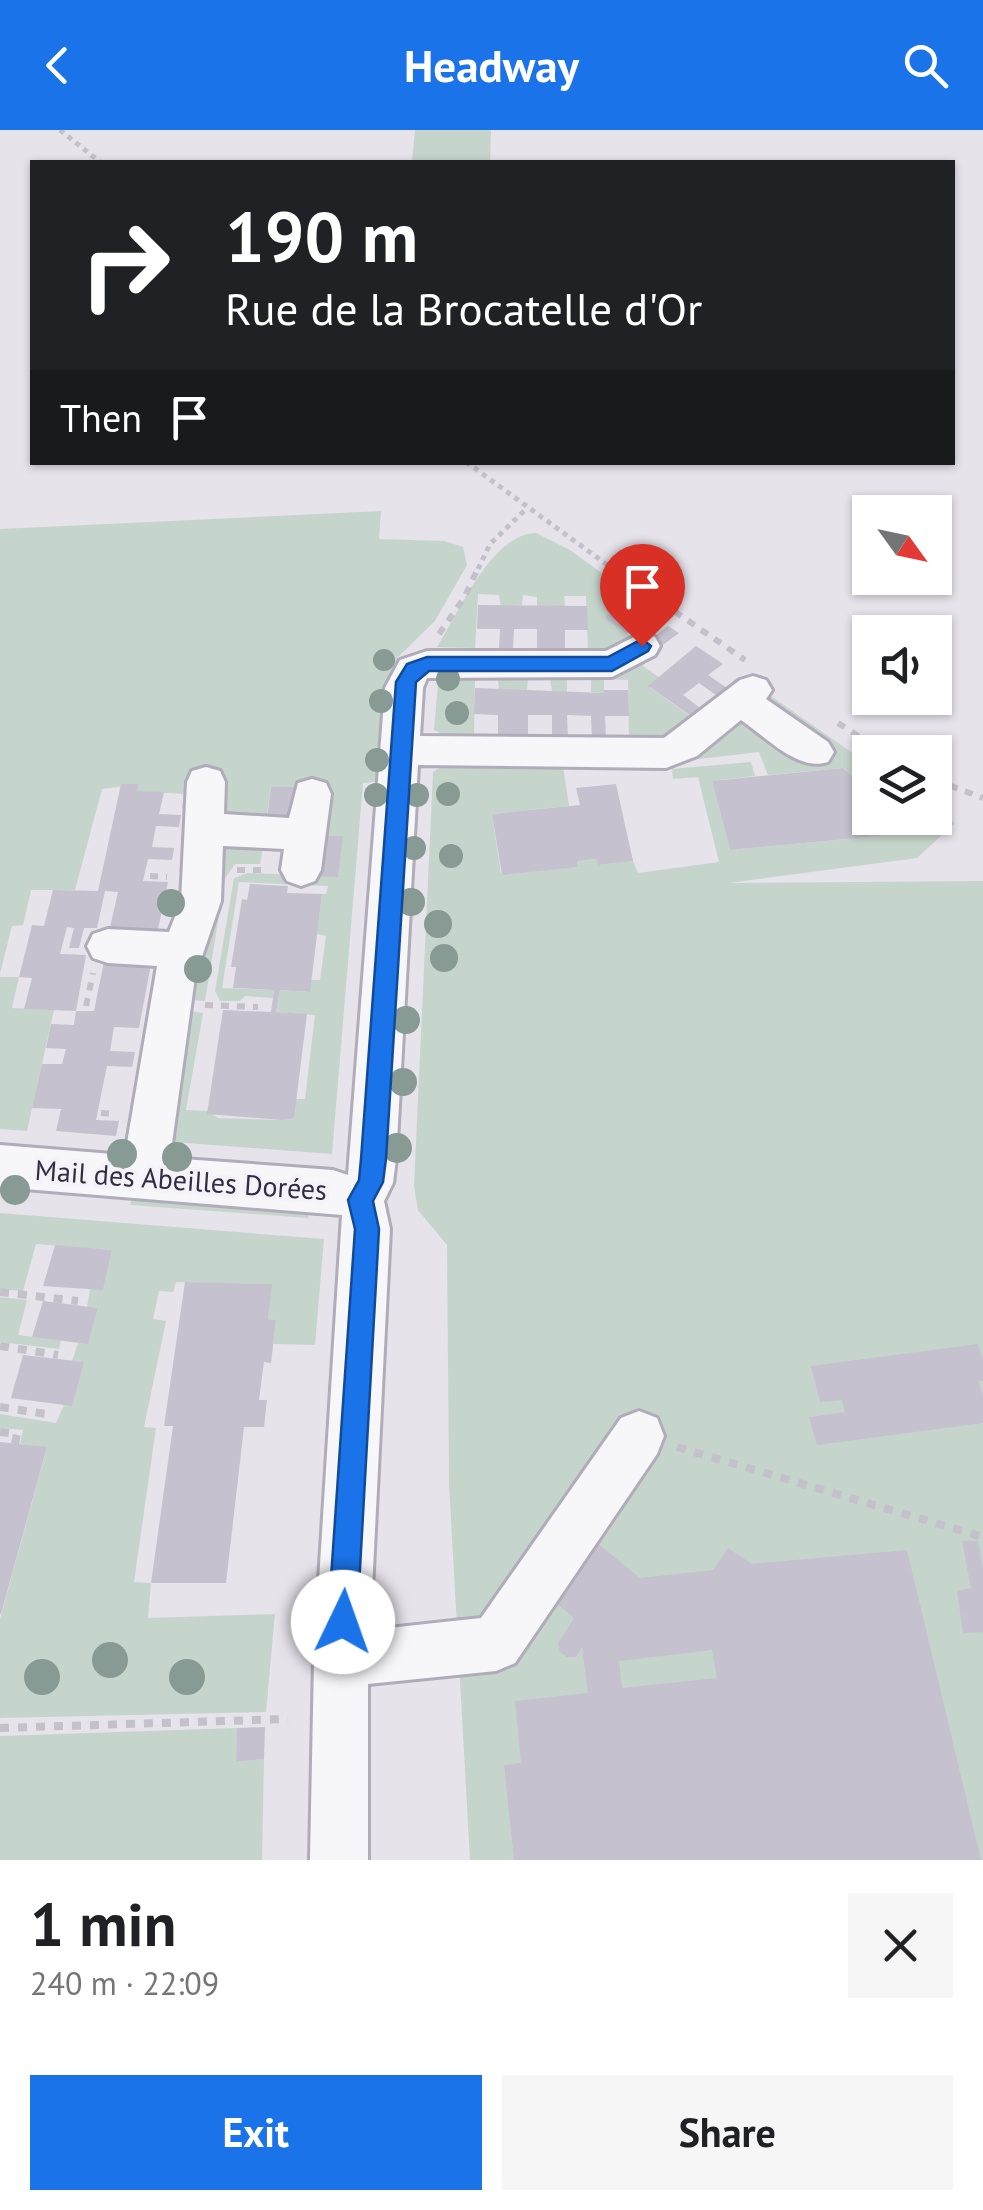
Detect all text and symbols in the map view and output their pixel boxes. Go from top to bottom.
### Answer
text: Headway [404,36,579,94]
icon: back [30,38,85,93]
icon: search [898,38,953,93]
text: 190 m [225,191,418,281]
icon: right [60,200,190,330]
text: Rue de la Brocatelle d'Or [225,279,702,337]
icon: arrive [162,390,217,445]
text: Then [60,393,142,442]
north arrow [852,495,952,595]
map controls [852,495,952,835]
pin [600,544,685,647]
icon: arrive [615,559,670,614]
button: sound [852,615,952,715]
button: layers [852,735,952,835]
street label: Mail des Abeilles Dorées [34,1151,328,1208]
position arrow [291,1570,395,1674]
text: 1 min [30,1885,176,1963]
button: close [848,1893,953,1998]
text: 240 m · 22:09 [30,1962,219,2004]
button: Exit [30,2075,482,2190]
button: Share [502,2075,953,2190]

